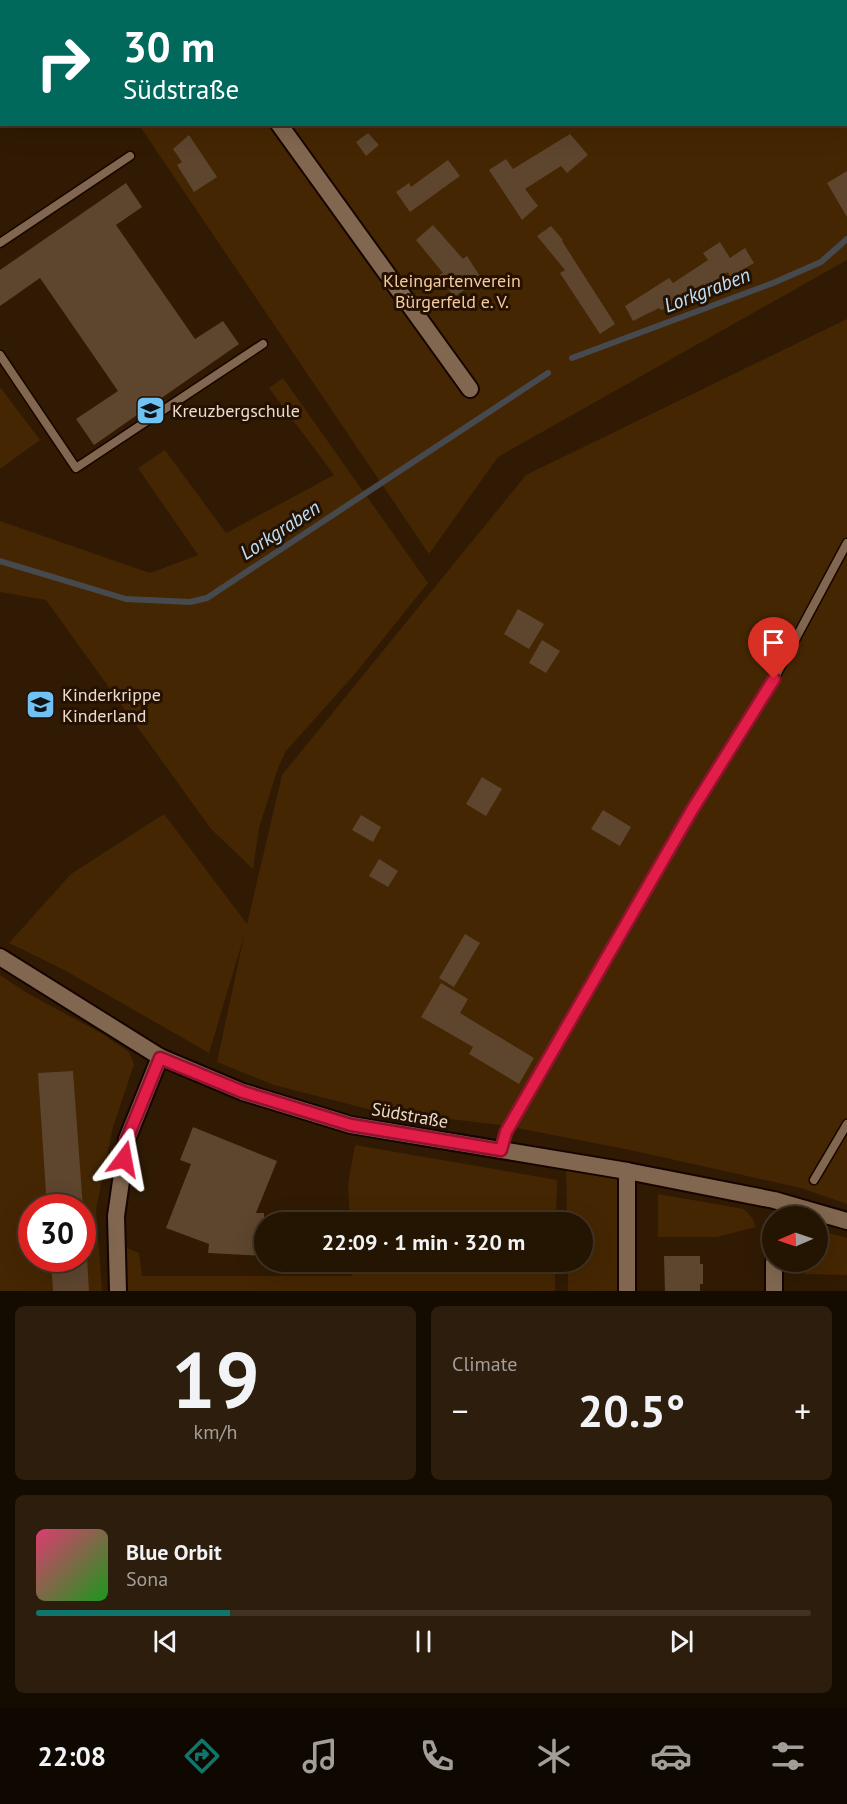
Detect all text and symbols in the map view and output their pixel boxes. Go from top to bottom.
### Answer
text: 30 m [123,19,215,74]
icon: right [24,24,102,102]
text: Südstraße [123,72,239,106]
water label: Lorkgraben [660,262,754,318]
park label: Kleingartenverein Bürgerfeld e. V. [383,269,521,313]
school or university icon: Kreuzbergschule [135,394,167,426]
place label: Kreuzbergschule [172,399,300,422]
water label: Lorkgraben [235,494,325,566]
pin [748,617,799,679]
icon: arrive [757,626,790,659]
place label: Kinderkrippe Kinderland [62,683,161,727]
school or university icon: Kinderkrippe Kinderland [25,688,57,720]
street label: Südstraße [370,1097,450,1133]
position arrow [92,1127,156,1191]
speed limit sign: 30 [18,1194,96,1272]
north arrow [762,1206,828,1272]
map controls [762,1206,828,1272]
text: 22:09 · 1 min · 320 m [322,1228,525,1256]
text: 19 [171,1329,260,1430]
text: Climate [452,1351,518,1377]
text: 20.5° [578,1381,685,1439]
text: − [452,1389,469,1432]
text: + [794,1389,811,1432]
text: km/h [194,1419,237,1445]
text: Blue Orbit [126,1538,222,1566]
text: Sona [126,1566,168,1592]
icon: previous [149,1625,182,1658]
icon: pause [407,1625,440,1658]
icon: next [665,1625,698,1658]
icon: directions [181,1735,223,1777]
icon: music [299,1735,341,1777]
icon: phone [416,1735,458,1777]
icon: climate [533,1735,575,1777]
icon: car [650,1735,692,1777]
icon: filters [767,1735,809,1777]
text: 22:08 [38,1739,106,1773]

